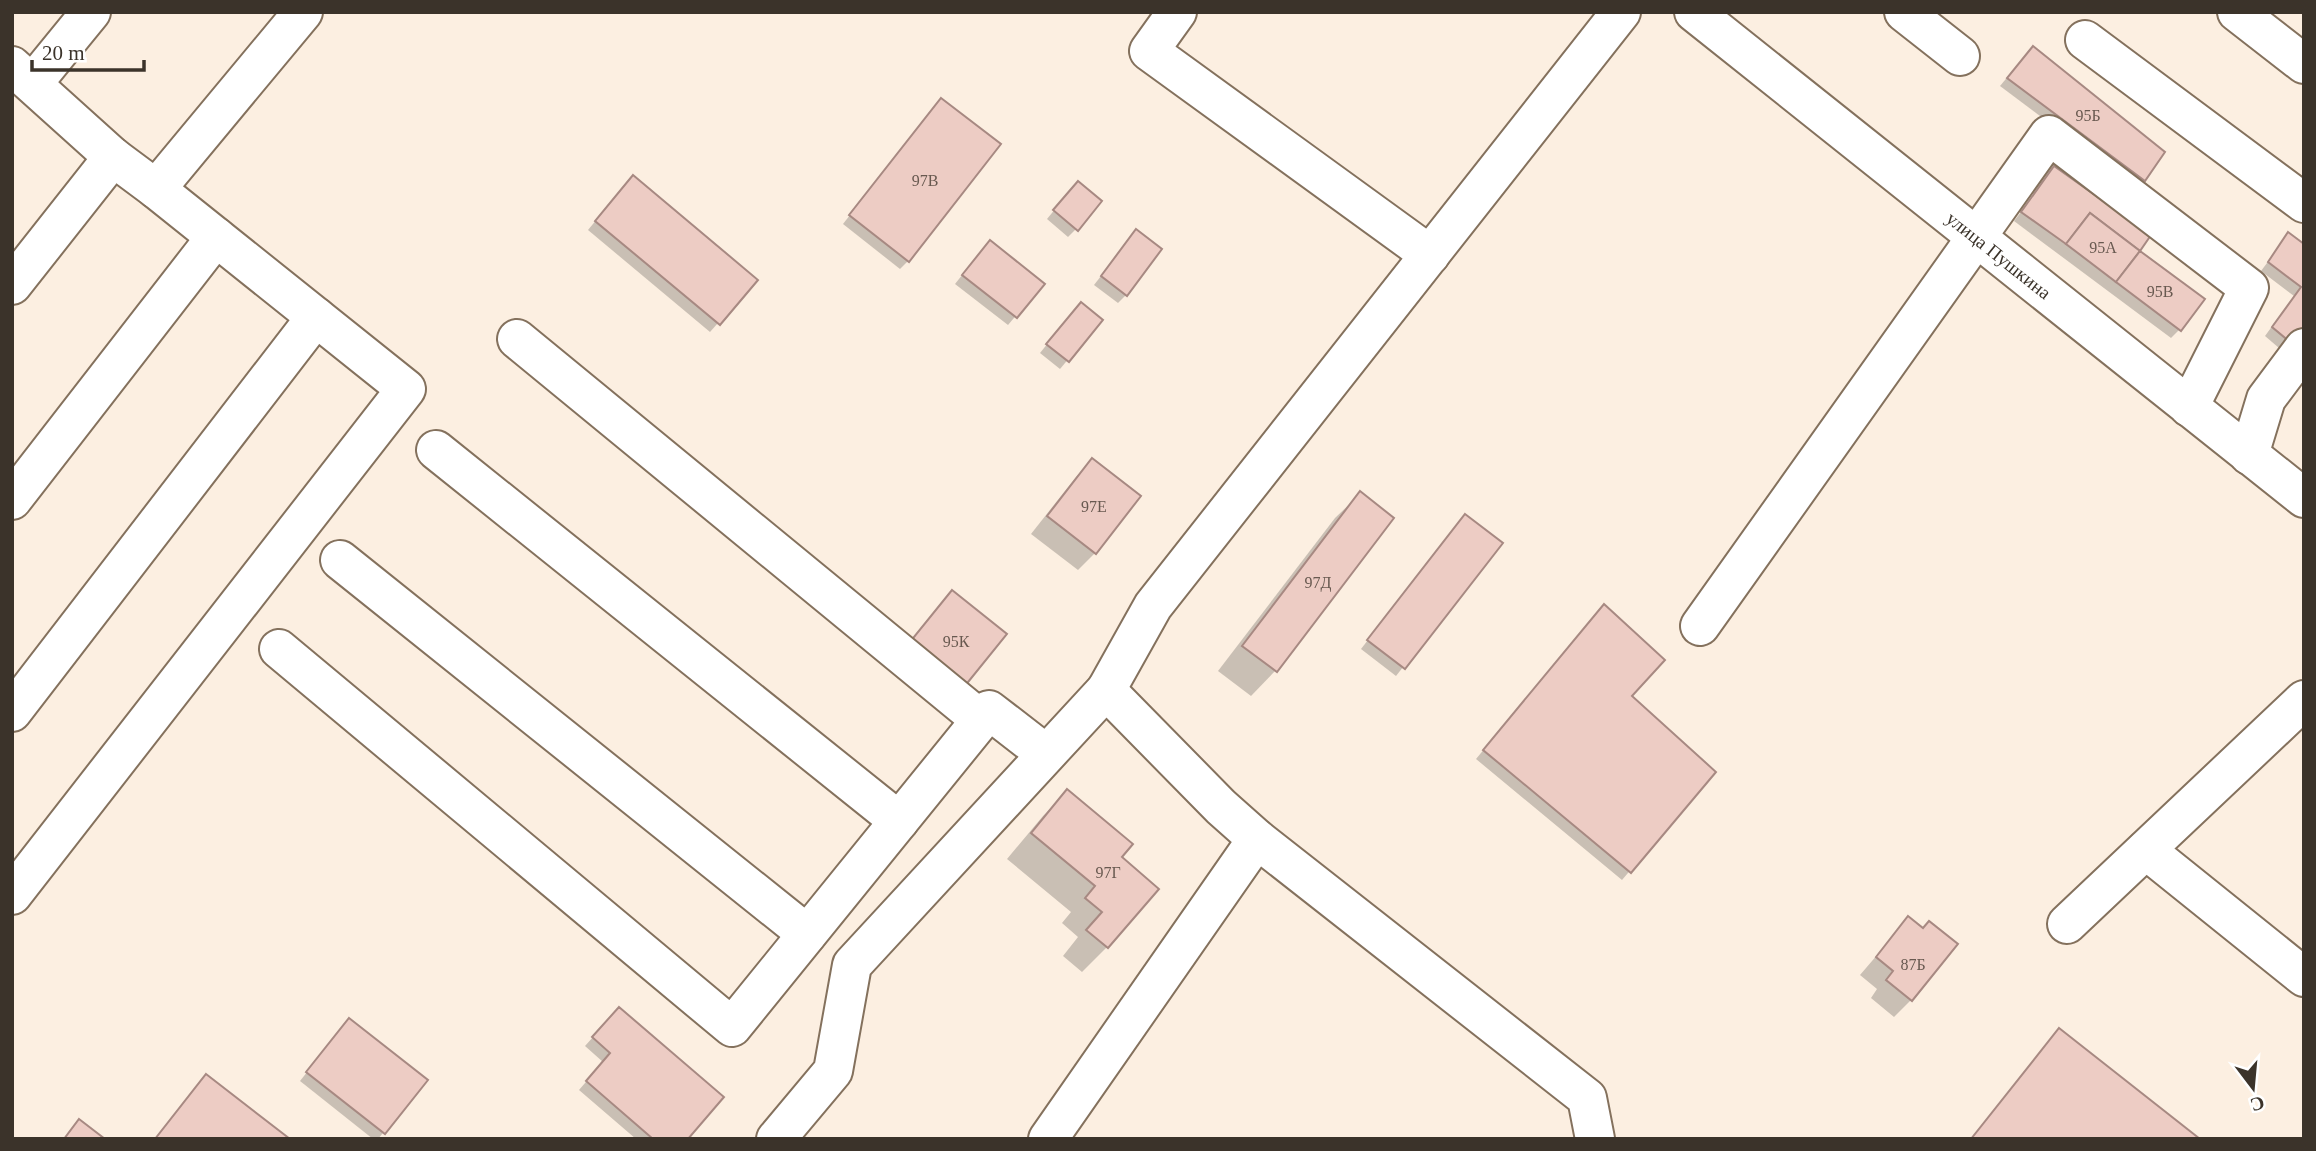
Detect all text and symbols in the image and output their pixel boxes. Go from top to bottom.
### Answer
scale bar [32,28,144,72]
text: 20 m [42,41,85,65]
house number: 95Б [2075,107,2101,124]
house number: 97В [912,172,938,189]
street label: улица Пушкина [1942,207,2056,304]
house number: 95А [2089,239,2117,256]
house number: 95В [2147,283,2173,300]
house number: 97Е [1081,498,1107,515]
house number: 97Д [1305,574,1332,592]
house number: 95К [943,633,970,650]
house number: 97Г [1095,864,1121,881]
house number: 87Б [1900,956,1926,973]
north arrow [2218,1053,2288,1123]
text: С [2248,1092,2267,1116]

